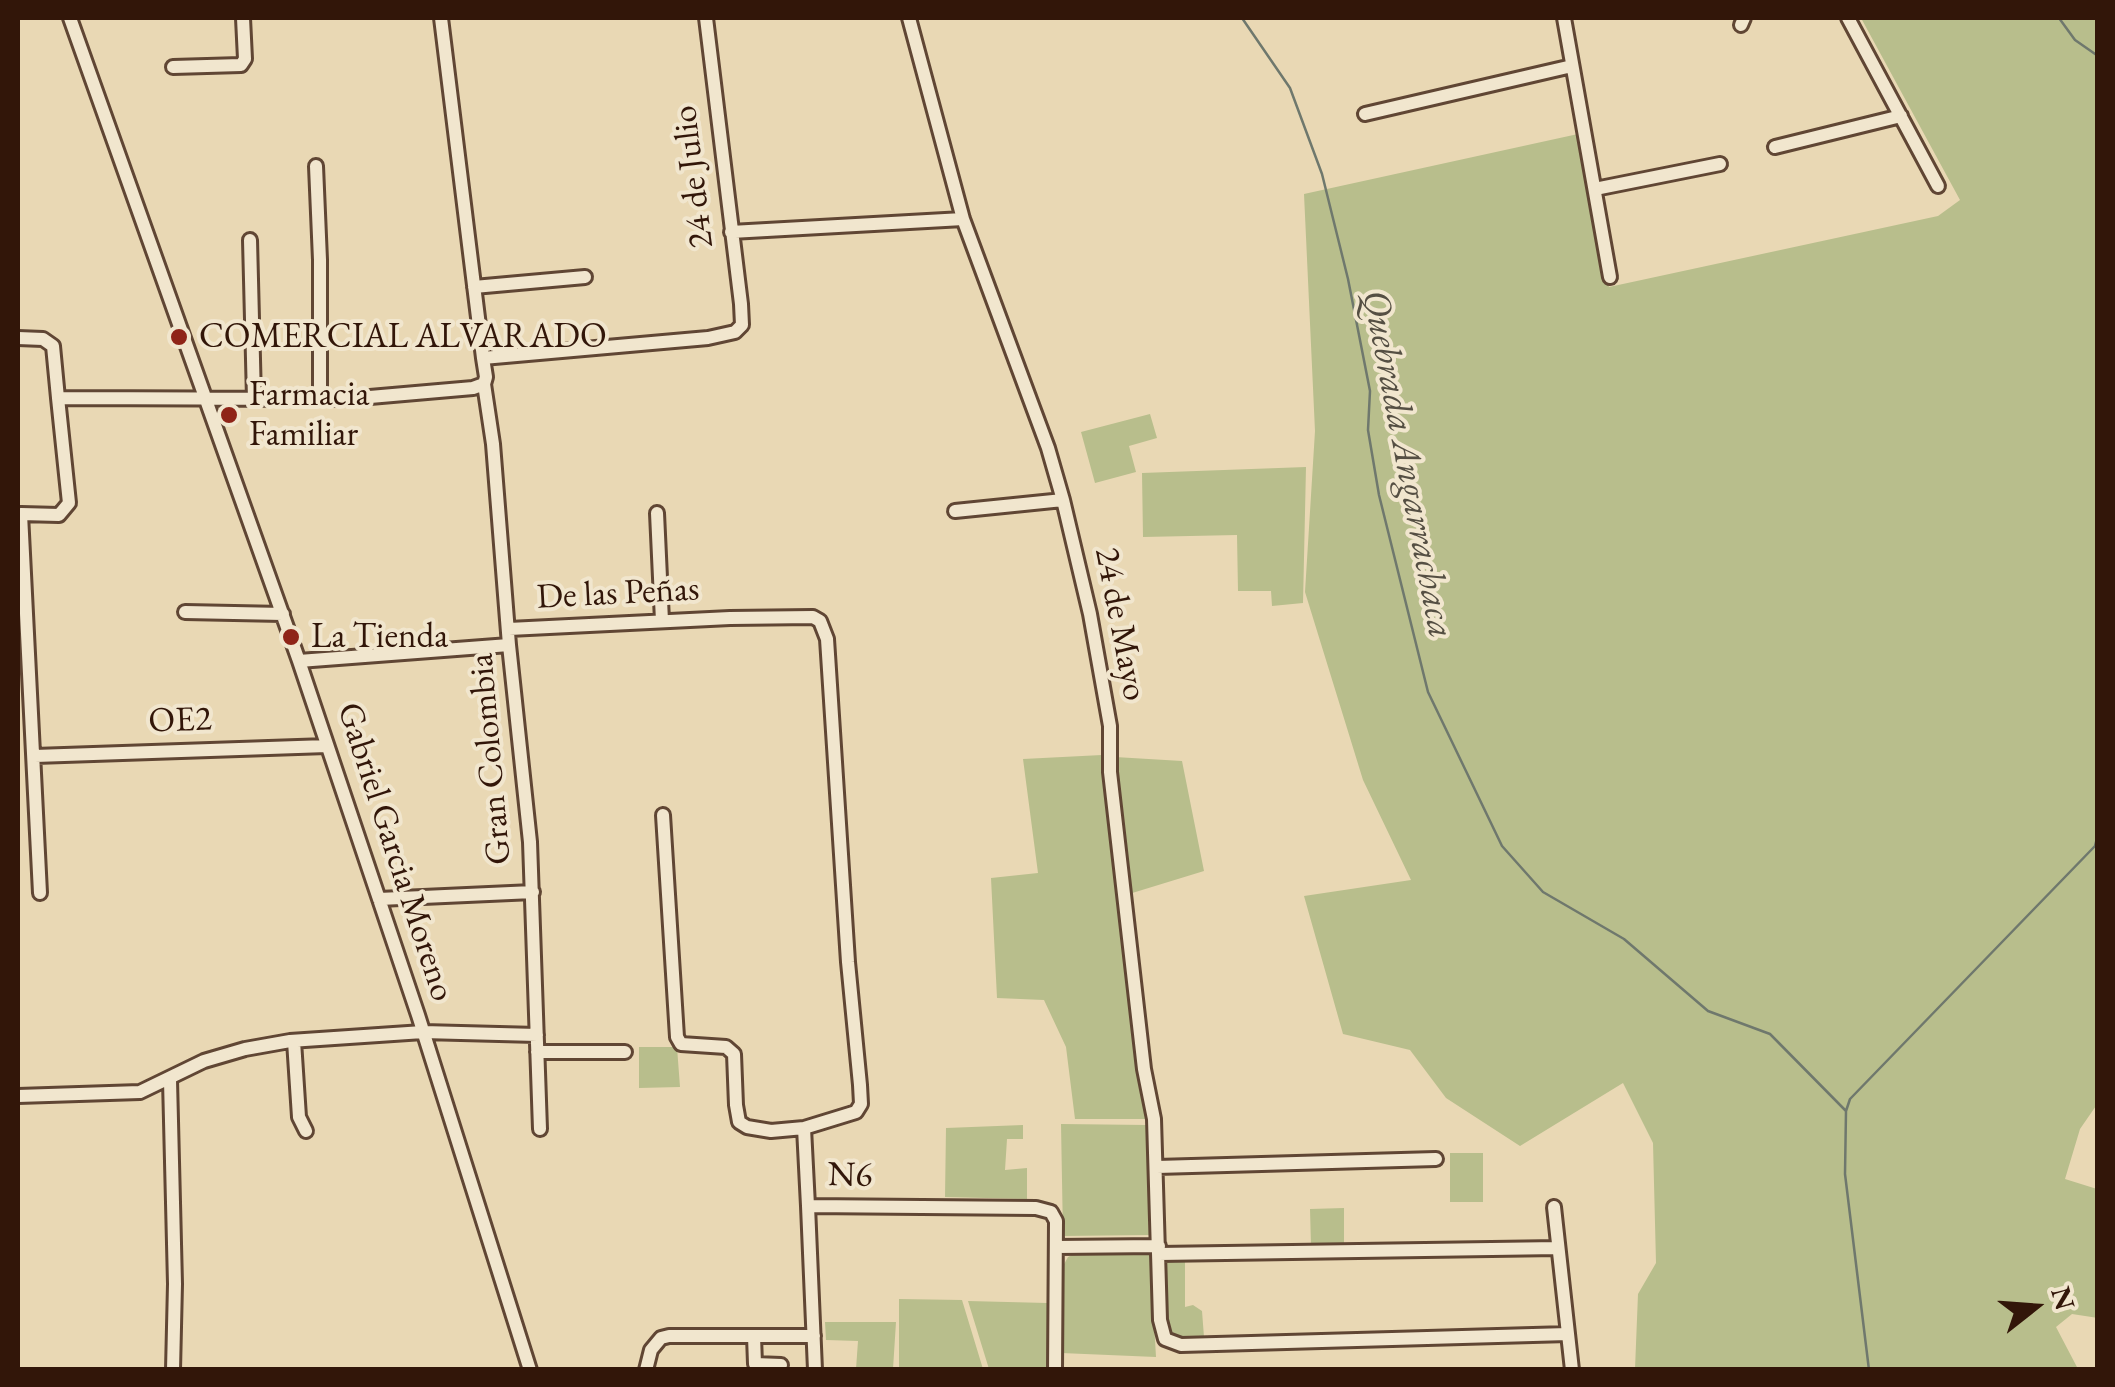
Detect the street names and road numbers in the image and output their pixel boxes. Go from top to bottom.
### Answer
street label: 24 de Julio [664,103,724,251]
street label: 24 de Mayo [1085,544,1155,704]
street label: De las Peñas [536,569,700,619]
street label: Gran Colombia [461,652,521,866]
street label: Gabriel Garcia Moreno [327,698,463,1006]
street label: OE2 [148,699,212,743]
street label: N6 [827,1155,873,1197]

